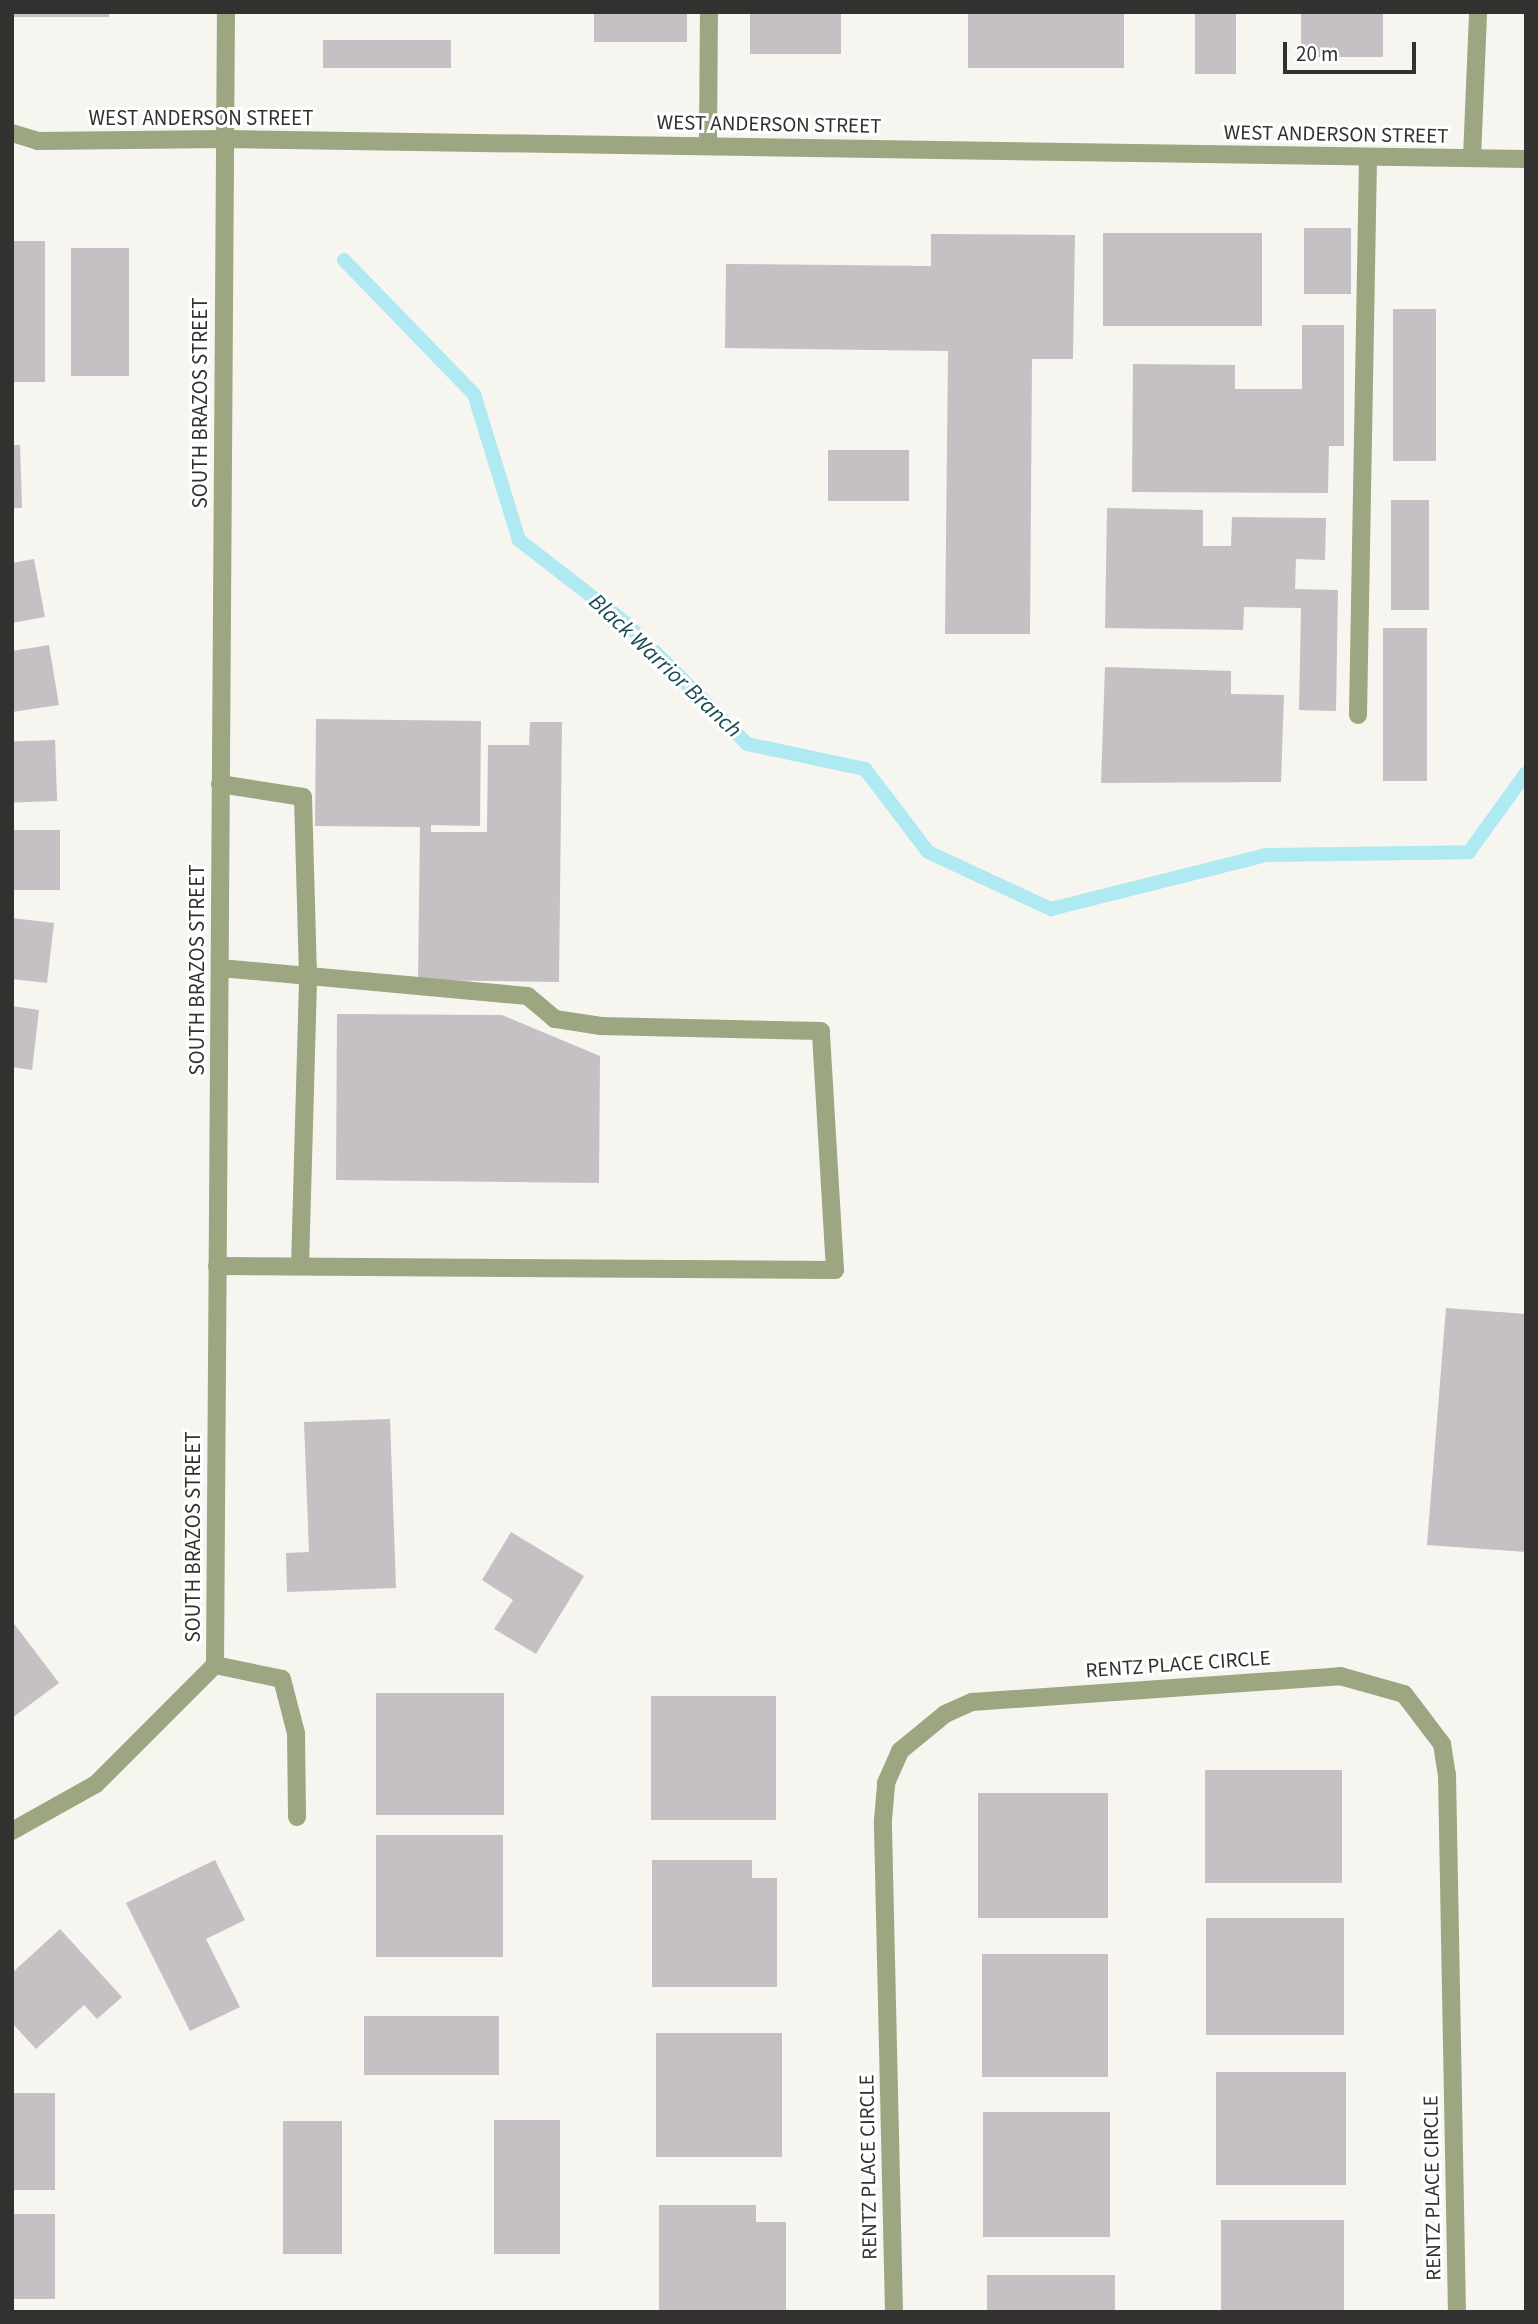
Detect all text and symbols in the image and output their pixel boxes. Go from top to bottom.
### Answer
scale bar [1286,28,1419,72]
text: 20 m [1296,39,1338,69]
street label: WEST ANDERSON STREET [89,105,313,131]
street label: WEST ANDERSON STREET [656,109,882,139]
street label: WEST ANDERSON STREET [1223,119,1449,149]
street label: SOUTH BRAZOS STREET [187,298,213,508]
water label: Black Warrior Branch [583,588,747,744]
street label: SOUTH BRAZOS STREET [184,865,210,1075]
street label: SOUTH BRAZOS STREET [180,1432,206,1642]
street label: RENTZ PLACE CIRCLE [1085,1645,1271,1683]
street label: RENTZ PLACE CIRCLE [854,2074,882,2260]
street label: RENTZ PLACE CIRCLE [1418,2095,1446,2281]

